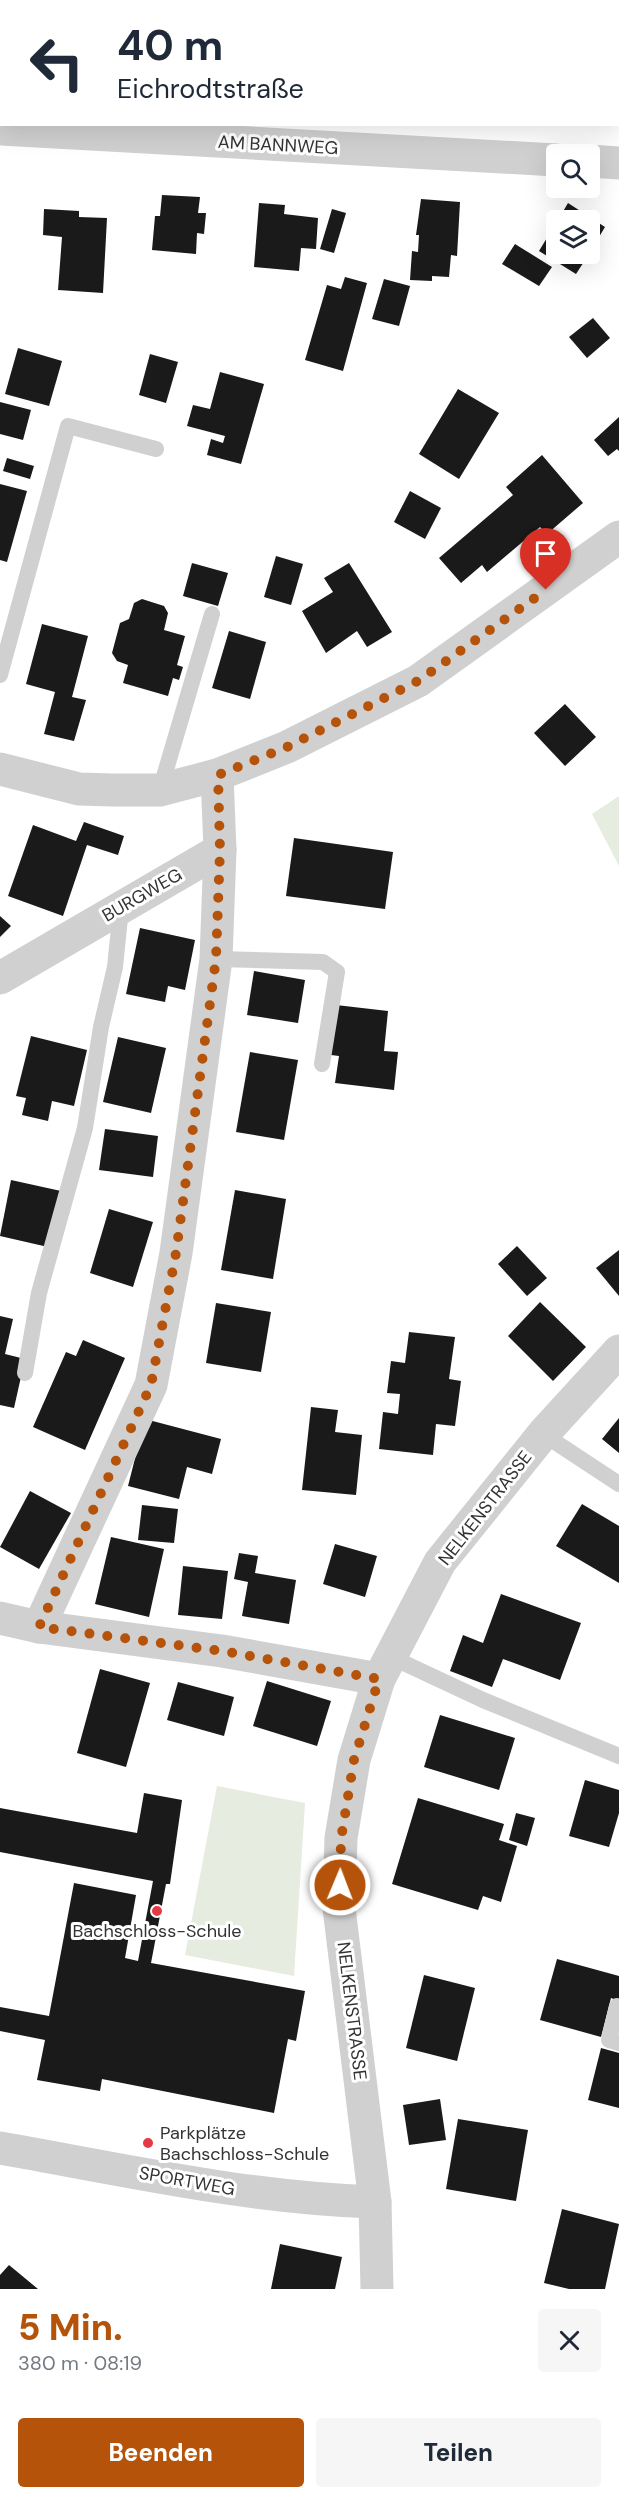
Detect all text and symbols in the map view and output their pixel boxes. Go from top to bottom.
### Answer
text: 40 m [117,18,223,73]
icon: left [18,24,96,102]
text: Eichrodtstraße [117,71,304,106]
street label: AM BANNWEG [217,130,339,160]
map controls [546,144,600,264]
button: search [546,144,600,198]
button: layers [546,210,600,264]
pin [520,528,571,590]
icon: arrive [529,537,562,570]
street label: BURGWEG [98,863,186,927]
street label: NELKENSTRASSE [433,1446,537,1570]
position arrow [308,1853,372,1917]
marker: Bachschloss-Schule [150,1904,164,1918]
place label: Bachschloss-Schule [72,1919,242,1943]
street label: NELKENSTRASSE [332,1940,372,2082]
place label: Parkplätze Bachschloss-Schule [160,2121,329,2166]
marker: Parkplätze Bachschloss-Schule [141,2136,155,2150]
street label: SPORTWEG [137,2161,237,2201]
text: 5 Min. [18,2304,122,2351]
button: close [538,2309,601,2372]
text: 380 m · 08:19 [18,2350,142,2376]
button: Beenden [18,2418,304,2487]
button: Teilen [316,2418,601,2487]

